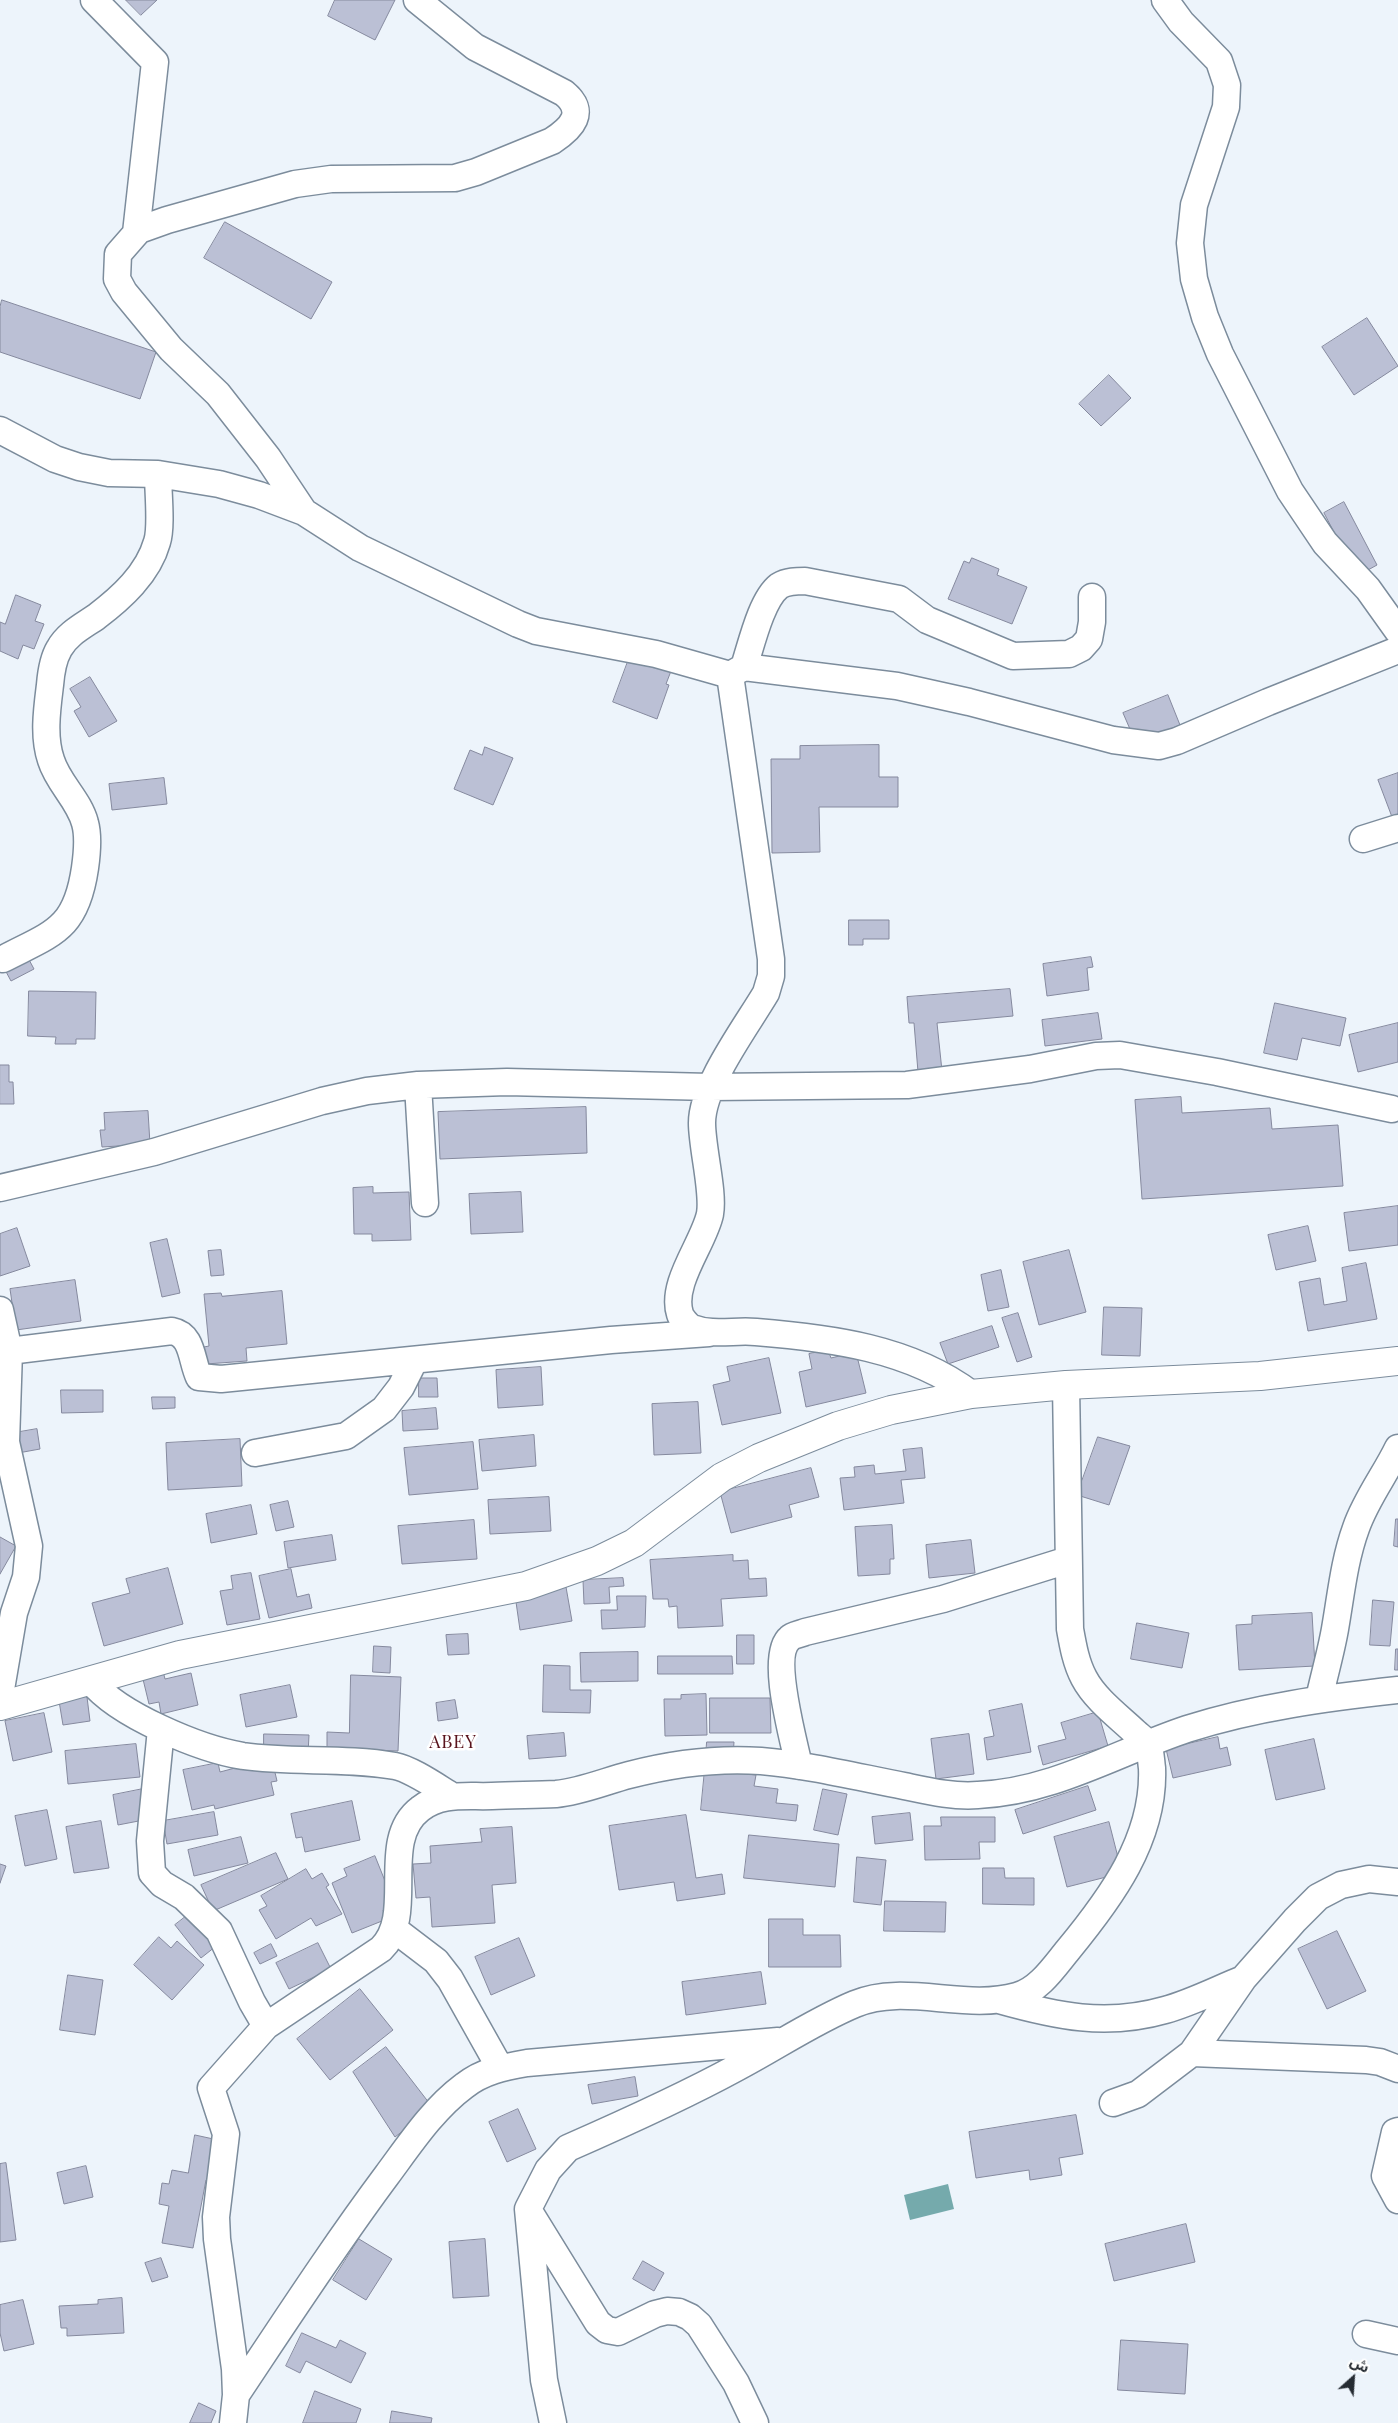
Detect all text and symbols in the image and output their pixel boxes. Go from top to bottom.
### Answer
district label: ABEY [429,1731,477,1753]
text: ش [1347,2351,1373,2377]
north arrow [1328,2353,1378,2403]

